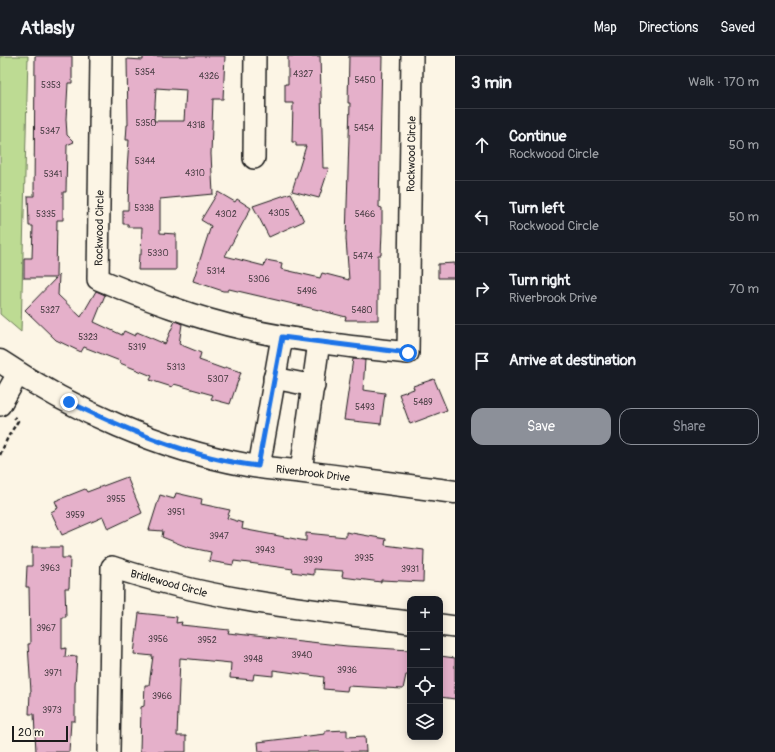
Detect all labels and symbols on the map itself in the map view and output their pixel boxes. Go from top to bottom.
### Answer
house number: 5354 [135,67,156,78]
house number: 4327 [293,69,313,80]
house number: 4326 [199,71,219,82]
house number: 5450 [354,75,376,86]
house number: 5353 [41,80,61,91]
street label: Rockwood Circle [404,115,419,192]
house number: 5350 [136,118,156,129]
house number: 4318 [187,120,206,131]
house number: 5454 [354,123,375,134]
house number: 5347 [40,126,60,137]
house number: 5344 [135,156,156,167]
house number: 4310 [185,168,205,179]
house number: 5341 [44,169,62,180]
street label: Rockwood Circle [92,189,107,266]
house number: 5338 [134,203,154,214]
house number: 4305 [268,208,290,219]
house number: 5335 [36,209,56,220]
house number: 4302 [215,209,237,220]
house number: 5466 [355,209,375,220]
house number: 5330 [147,248,169,259]
house number: 5474 [353,251,374,262]
house number: 5314 [207,266,226,277]
house number: 5306 [248,274,270,285]
house number: 5496 [297,286,317,297]
house number: 5327 [40,305,60,316]
house number: 5480 [352,305,372,316]
house number: 5323 [78,332,98,343]
house number: 5319 [128,342,146,353]
route start [399,344,417,362]
house number: 5313 [167,362,185,373]
house number: 5307 [208,374,229,385]
route end [60,393,78,411]
house number: 5489 [413,397,433,408]
house number: 5493 [355,402,375,413]
street label: Riverbrook Drive [275,463,351,485]
house number: 3955 [106,494,126,505]
house number: 3951 [167,507,185,518]
house number: 3959 [65,510,85,521]
house number: 3947 [209,531,229,542]
house number: 3943 [255,545,275,556]
house number: 3935 [354,553,374,564]
house number: 3939 [303,555,323,566]
house number: 3963 [40,563,60,574]
house number: 3931 [401,564,419,575]
street label: Bridlewood Circle [129,567,209,600]
house number: 3967 [36,623,56,634]
house number: 3956 [148,634,168,645]
house number: 3952 [197,635,217,646]
house number: 3940 [291,650,313,661]
house number: 3948 [243,654,263,665]
house number: 3936 [337,665,357,676]
house number: 3971 [44,668,62,679]
house number: 3966 [152,691,172,702]
house number: 3973 [42,705,62,716]
scale bar [12,724,68,743]

